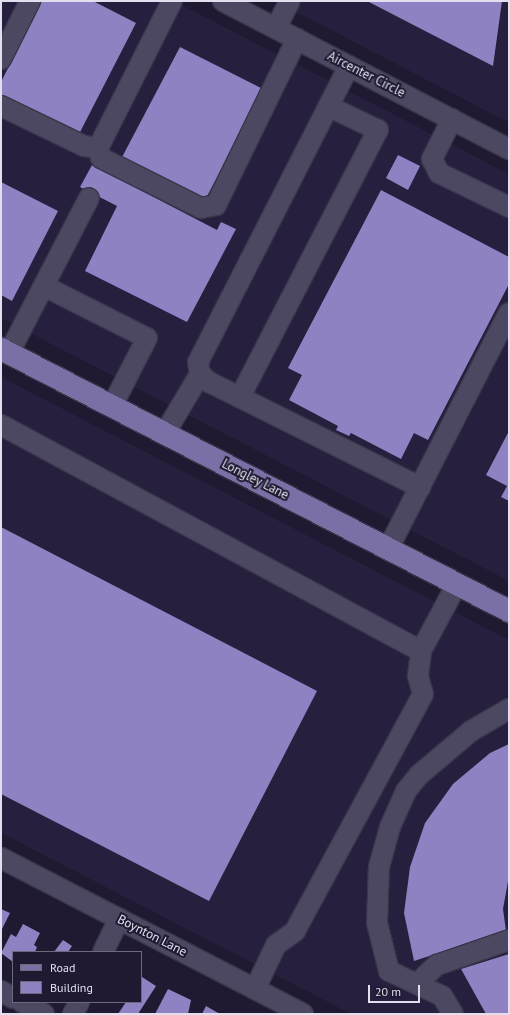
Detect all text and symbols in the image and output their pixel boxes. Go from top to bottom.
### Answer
street label: Aircenter Circle [325,49,407,101]
street label: Longley Lane [219,456,291,504]
street label: Boynton Lane [115,912,189,960]
legend [12,951,142,1003]
text: Road [50,960,75,975]
scale bar [370,977,422,1003]
text: Building [50,980,93,995]
text: 20 m [375,984,401,999]

